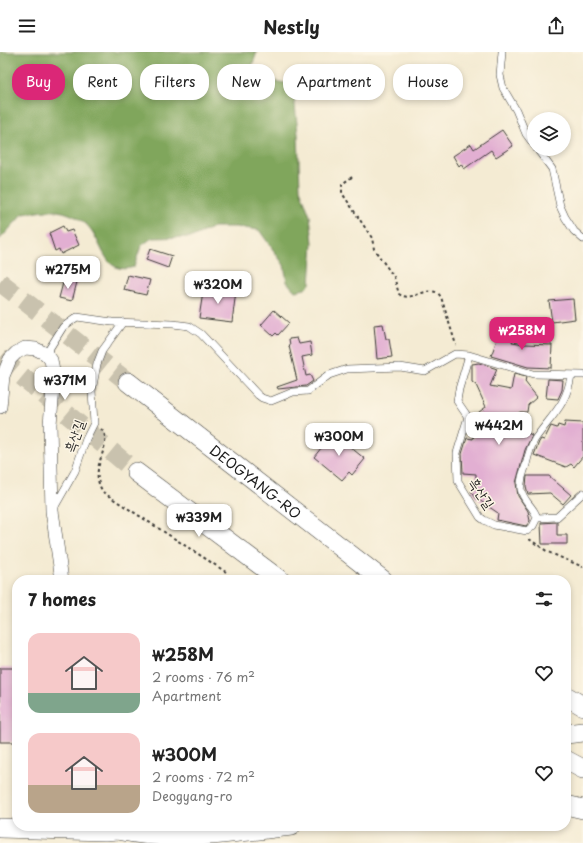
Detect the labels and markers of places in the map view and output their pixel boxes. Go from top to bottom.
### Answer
pin: ₩275M [40,256,96,290]
pin: ₩320M [190,271,246,305]
pin: ₩258M [494,317,550,351]
pin: ₩371M [37,367,93,401]
pin: ₩442M [471,412,527,446]
pin: ₩300M [311,423,367,457]
pin: ₩339M [171,504,227,538]

